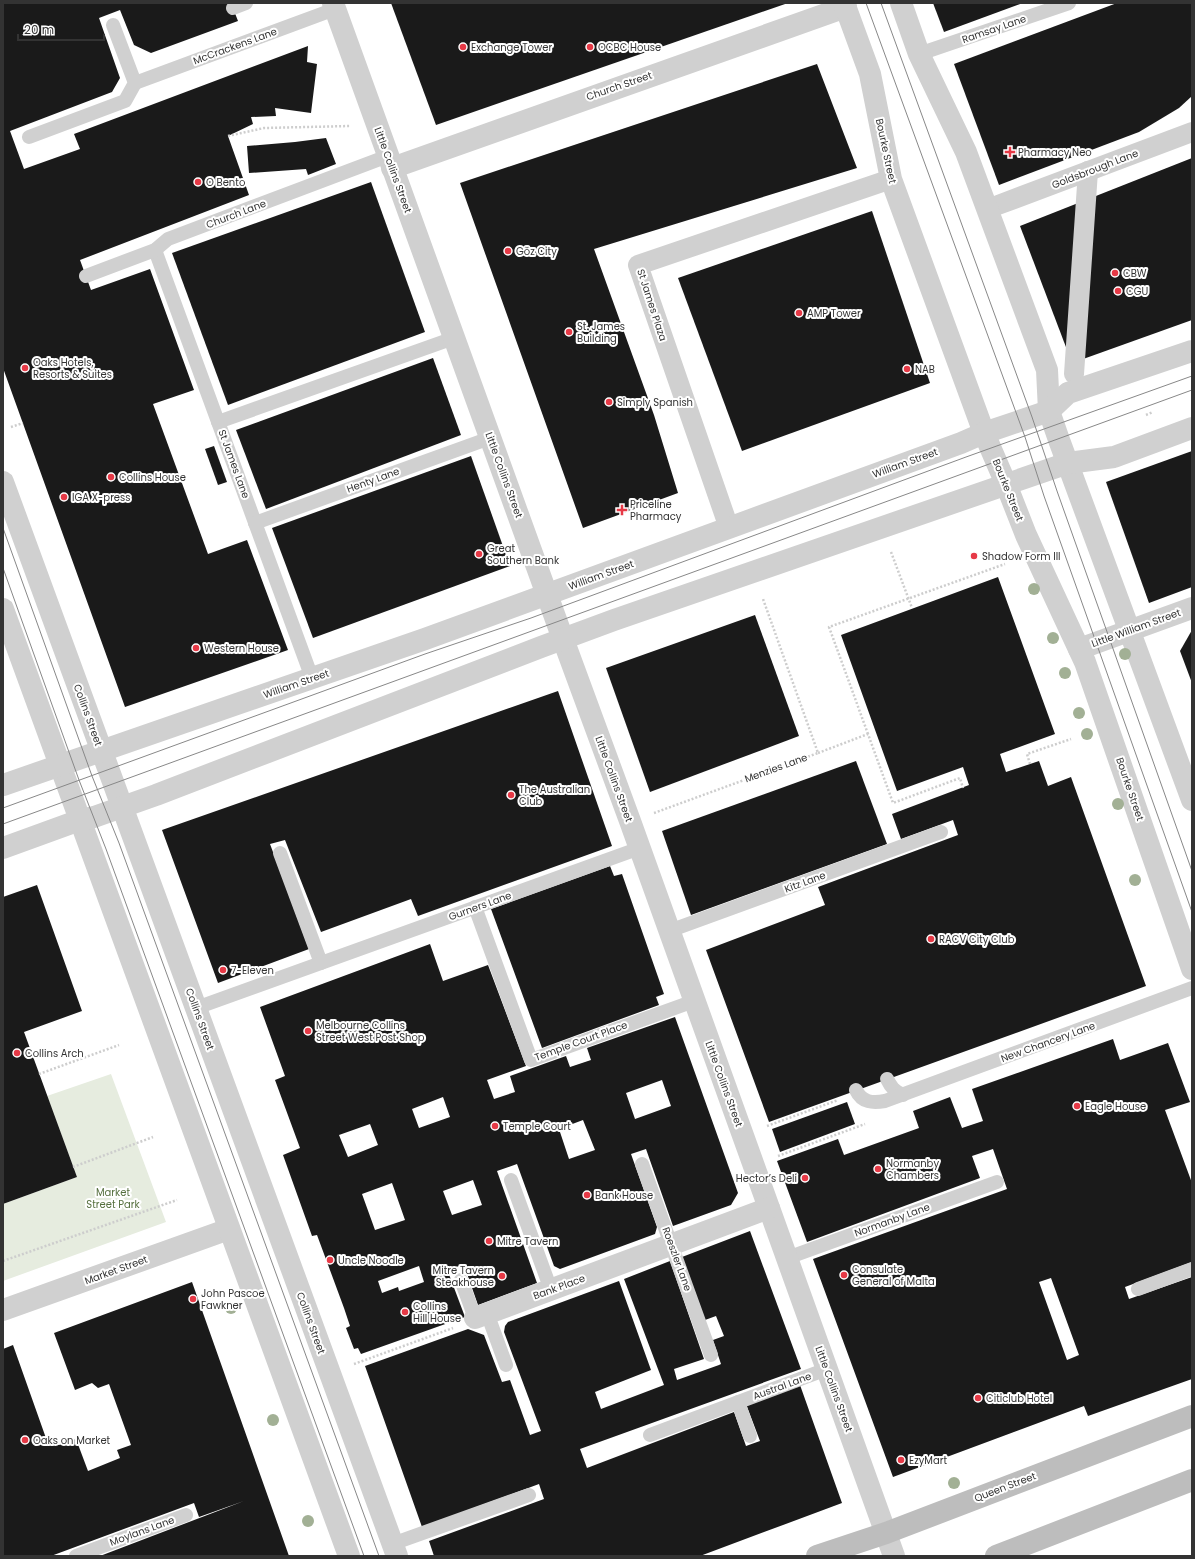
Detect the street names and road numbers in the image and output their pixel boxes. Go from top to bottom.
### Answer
street label: Ramsay Lane [960,11,1028,47]
street label: McCrackens Lane [191,24,279,68]
street label: Church Street [584,68,654,104]
street label: Bourke Street [872,117,900,185]
street label: Little Collins Street [370,125,416,215]
street label: Goldsbrough Lane [1050,146,1140,192]
street label: Church Lane [204,196,268,232]
street label: St James Plaza [633,267,671,343]
street label: St James Lane [215,427,253,501]
street label: Little Collins Street [481,430,527,520]
street label: William Street [870,444,940,482]
street label: Bourke Street [989,457,1027,524]
street label: Henty Lane [345,464,401,496]
street label: William Street [566,556,636,594]
street label: Little William Street [1089,605,1183,651]
street label: William Street [261,666,331,702]
street label: Collins Street [70,682,106,748]
street label: Little Collins Street [591,734,637,824]
street label: Menzies Lane [742,750,810,786]
street label: Bourke Street [1112,755,1148,823]
street label: Kitz Lane [782,868,828,896]
street label: Gurners Lane [447,888,513,924]
street label: Collins Street [182,986,218,1052]
street label: Temple Court Place [532,1017,630,1065]
street label: New Chancery Lane [999,1018,1097,1066]
street label: Little Collins Street [701,1039,747,1129]
street label: Normanby Lane [852,1199,932,1241]
street label: Roeszler Lane [658,1225,696,1293]
street label: Market Street [82,1252,150,1288]
street label: Bank Place [531,1271,587,1303]
street label: Collins Street [293,1290,329,1356]
street label: Little Collins Street [811,1344,857,1434]
street label: Austral Lane [751,1368,813,1404]
street label: Queen Street [972,1468,1038,1506]
street label: Moylans Lane [108,1512,176,1550]

